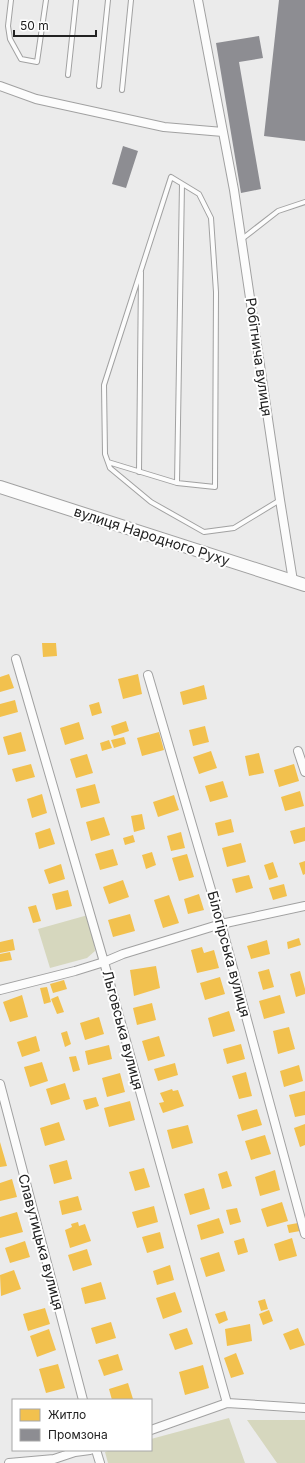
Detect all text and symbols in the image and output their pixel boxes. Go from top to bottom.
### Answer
scale bar [14,12,96,38]
text: 50 m [20,18,49,33]
street label: Робітнича вулиця [243,296,276,417]
street label: вулиця Народного Руху [72,502,232,569]
street label: Білогірська вулиця [204,889,255,1019]
street label: Льговська вулиця [99,968,148,1092]
street label: Славутицька вулиця [15,1172,68,1312]
legend [12,1399,152,1451]
text: Житло [48,1407,86,1422]
text: Промзона [48,1427,108,1442]

